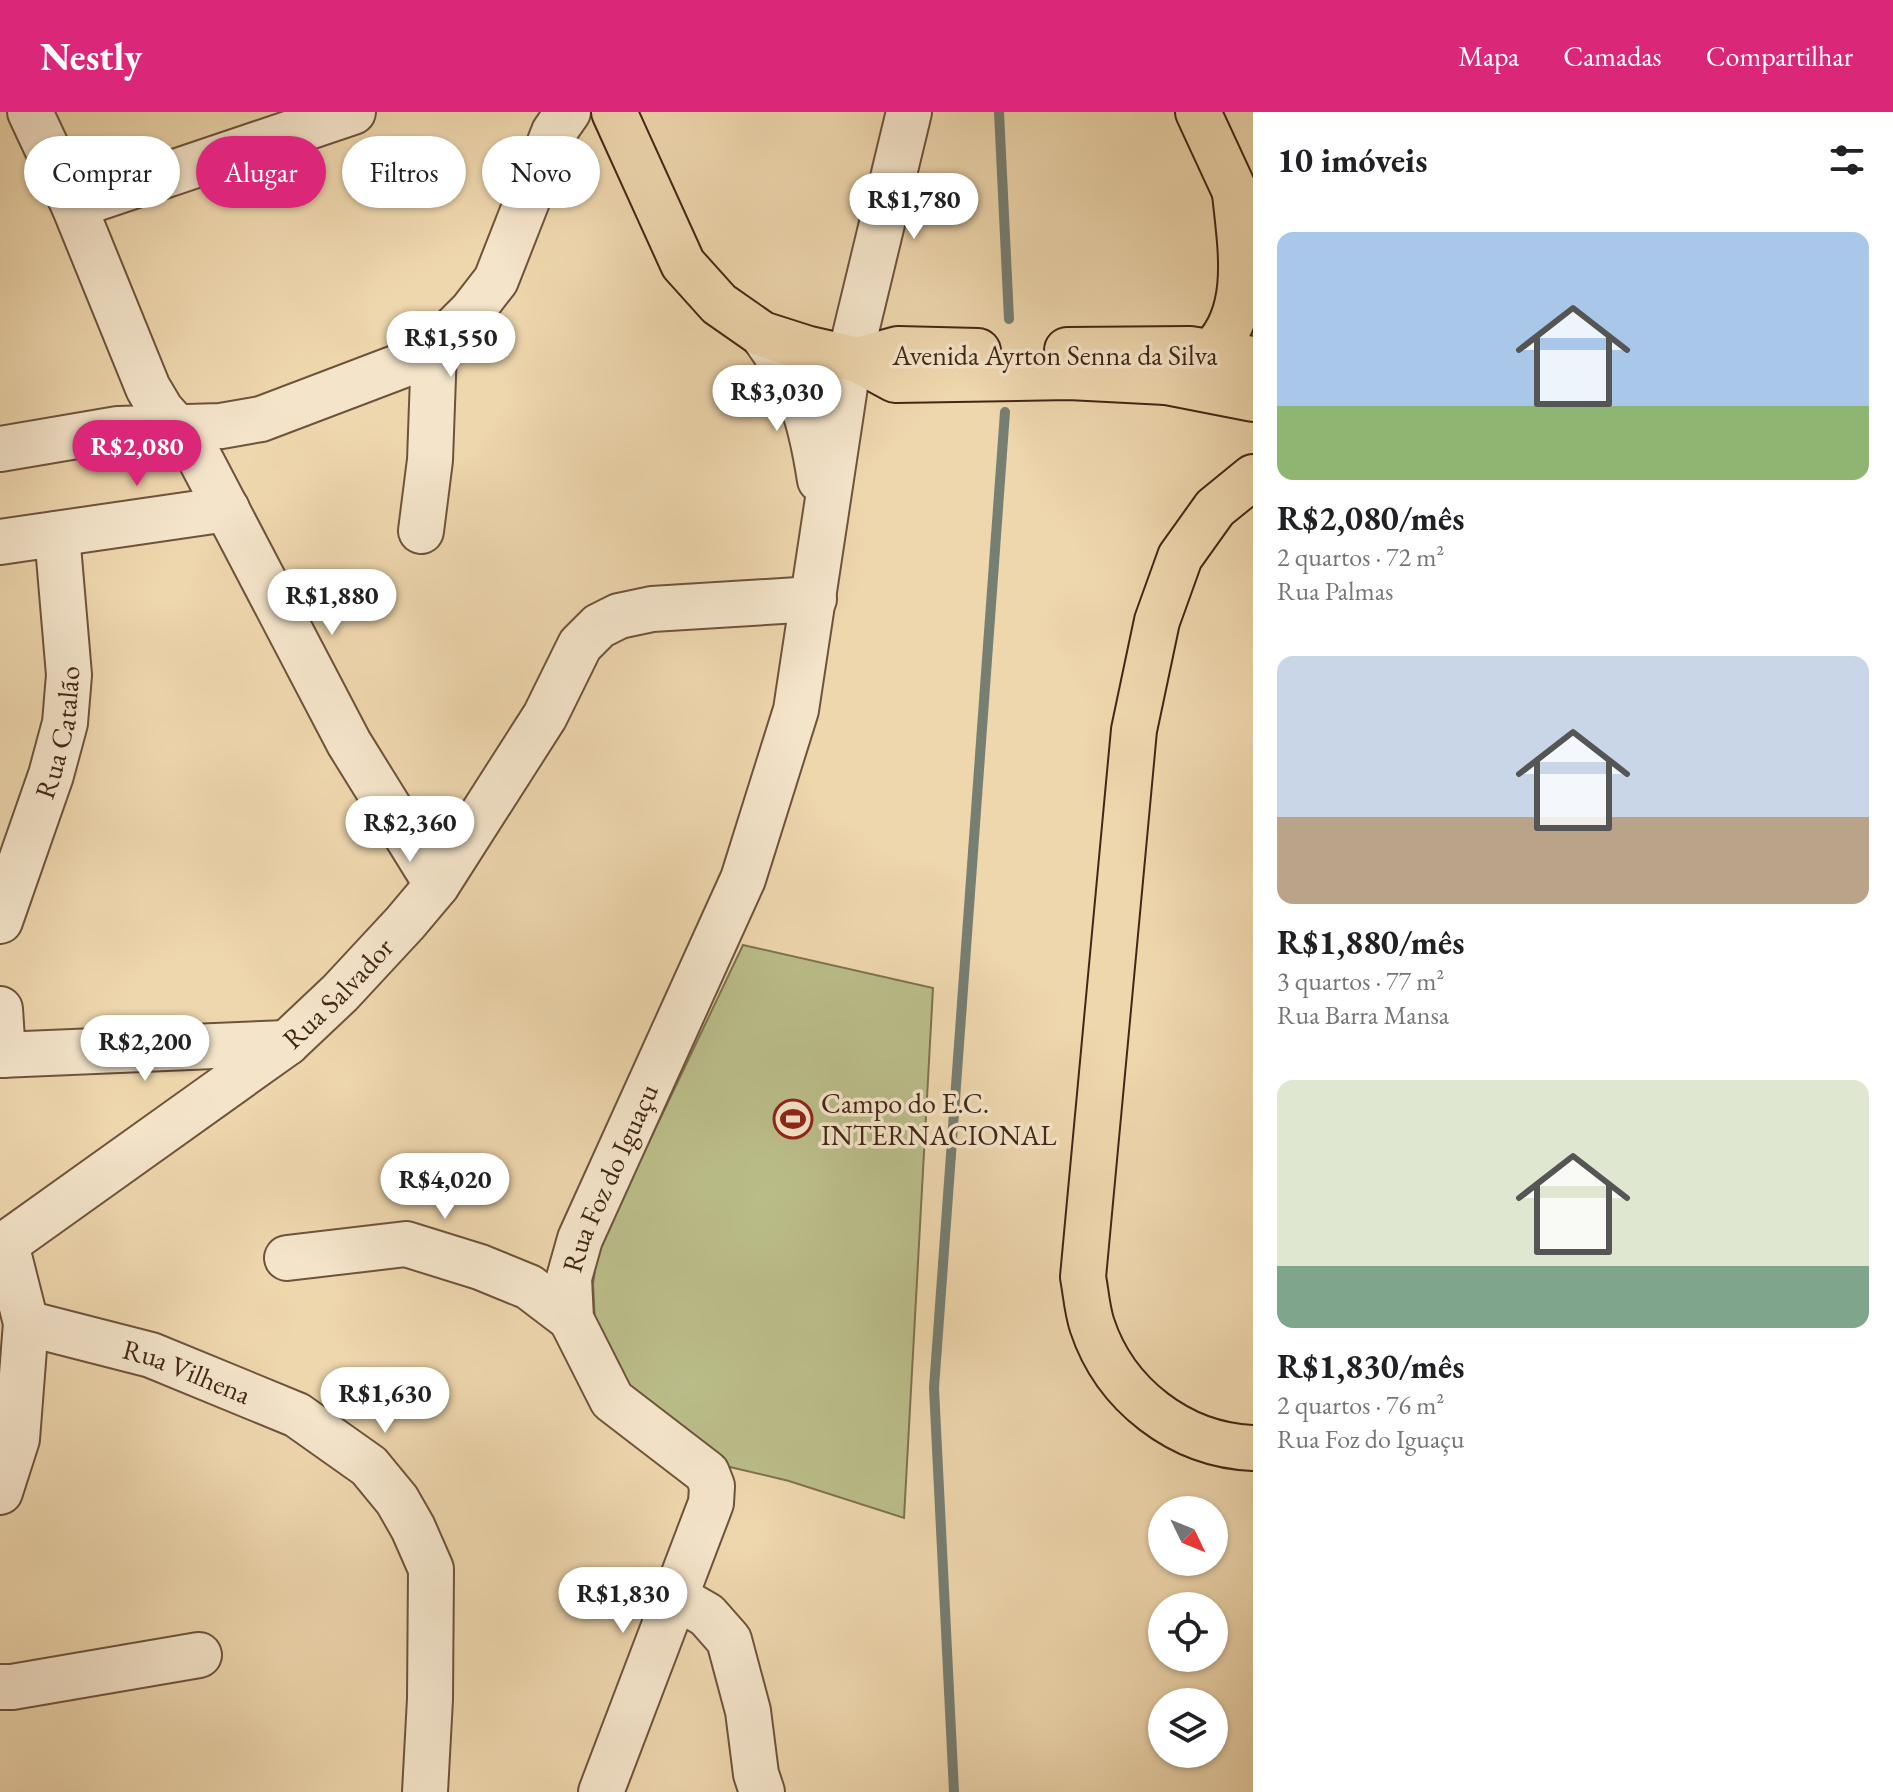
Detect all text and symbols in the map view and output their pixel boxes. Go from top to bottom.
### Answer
text: Nestly [40,32,142,81]
text: Mapa [1458,38,1519,74]
text: Camadas [1563,38,1662,74]
text: Compartilhar [1706,38,1853,74]
chip: Comprar [24,136,180,208]
chip: Alugar [196,136,326,208]
chip: Filtros [342,136,466,208]
chip: Novo [482,136,600,208]
text: 10 imóveis [1277,138,1427,182]
icon: filters [1825,138,1869,182]
pin: R$1,780 [840,173,988,241]
text: R$1,780 [867,182,961,216]
icon: home [1501,284,1645,428]
pin: R$1,550 [377,311,525,379]
text: R$1,550 [404,320,498,354]
street label: Avenida Ayrton Senna da Silva [891,337,1219,373]
pin: R$3,030 [703,365,851,433]
text: R$3,030 [730,374,824,408]
pin: R$2,080 [63,420,211,488]
text: R$2,080 [90,429,184,463]
text: R$2,080/mês [1277,496,1464,540]
text: 2 quartos · 72 m² [1277,540,1444,574]
pin: R$1,880 [258,569,406,637]
text: Rua Palmas [1277,574,1393,608]
text: R$1,880 [285,578,379,612]
street label: Rua Catalão [26,665,87,803]
icon: home [1501,708,1645,852]
pin: R$2,360 [336,796,484,864]
text: R$2,360 [363,805,457,839]
text: R$1,880/mês [1277,920,1464,964]
street label: Rua Salvador [275,929,401,1056]
text: 3 quartos · 77 m² [1277,964,1444,998]
text: Rua Barra Mansa [1277,998,1449,1032]
pin: R$2,200 [71,1015,219,1083]
text: R$2,200 [98,1024,192,1058]
street label: Rua Foz do Iguaçu [554,1078,666,1276]
place label: Campo do E.C. INTERNACIONAL [821,1085,1057,1153]
sports icon: Campo do E.C. INTERNACIONAL [772,1098,814,1140]
icon: home [1501,1132,1645,1276]
pin: R$4,020 [371,1153,519,1221]
text: R$4,020 [398,1162,492,1196]
street label: Rua Vilhena [119,1331,257,1412]
text: R$1,830/mês [1277,1344,1464,1388]
pin: R$1,630 [311,1367,459,1435]
text: R$1,630 [338,1376,432,1410]
text: 2 quartos · 76 m² [1277,1388,1444,1422]
text: Rua Foz do Iguaçu [1277,1422,1465,1456]
north arrow [1148,1496,1228,1576]
map controls [1148,1496,1228,1768]
pin: R$1,830 [549,1567,697,1635]
text: R$1,830 [576,1576,670,1610]
button: locate [1148,1592,1228,1672]
button: layers [1148,1688,1228,1768]

